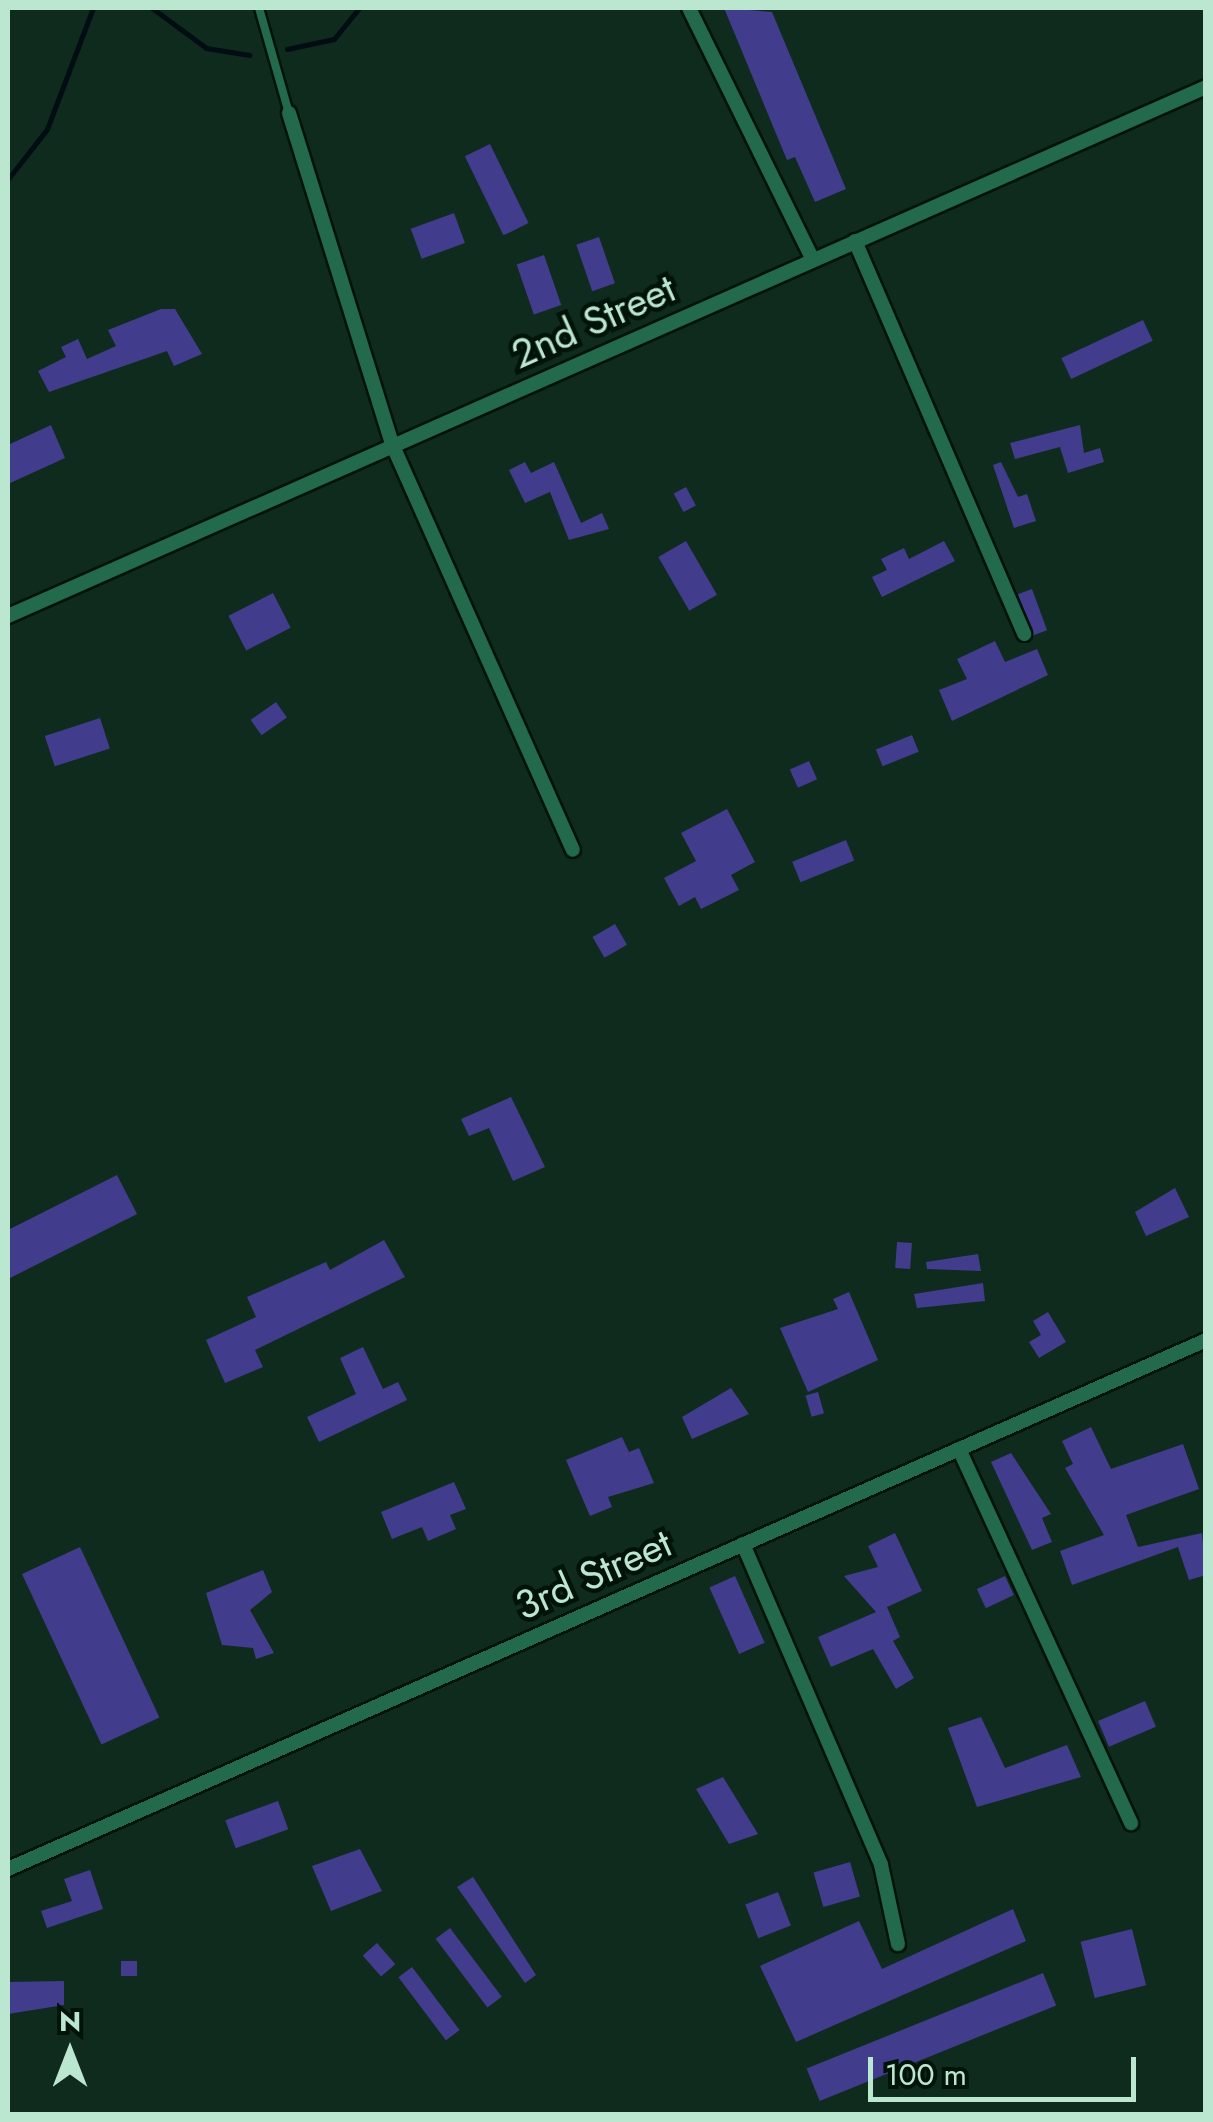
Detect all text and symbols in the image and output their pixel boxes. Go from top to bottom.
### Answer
street label: 2nd Street [504,264,682,378]
street label: 3rd Street [508,1518,678,1630]
text: N [59,2001,81,2042]
north arrow [20,2002,120,2102]
scale bar [873,2037,1140,2099]
text: 100 m [885,2053,967,2096]

